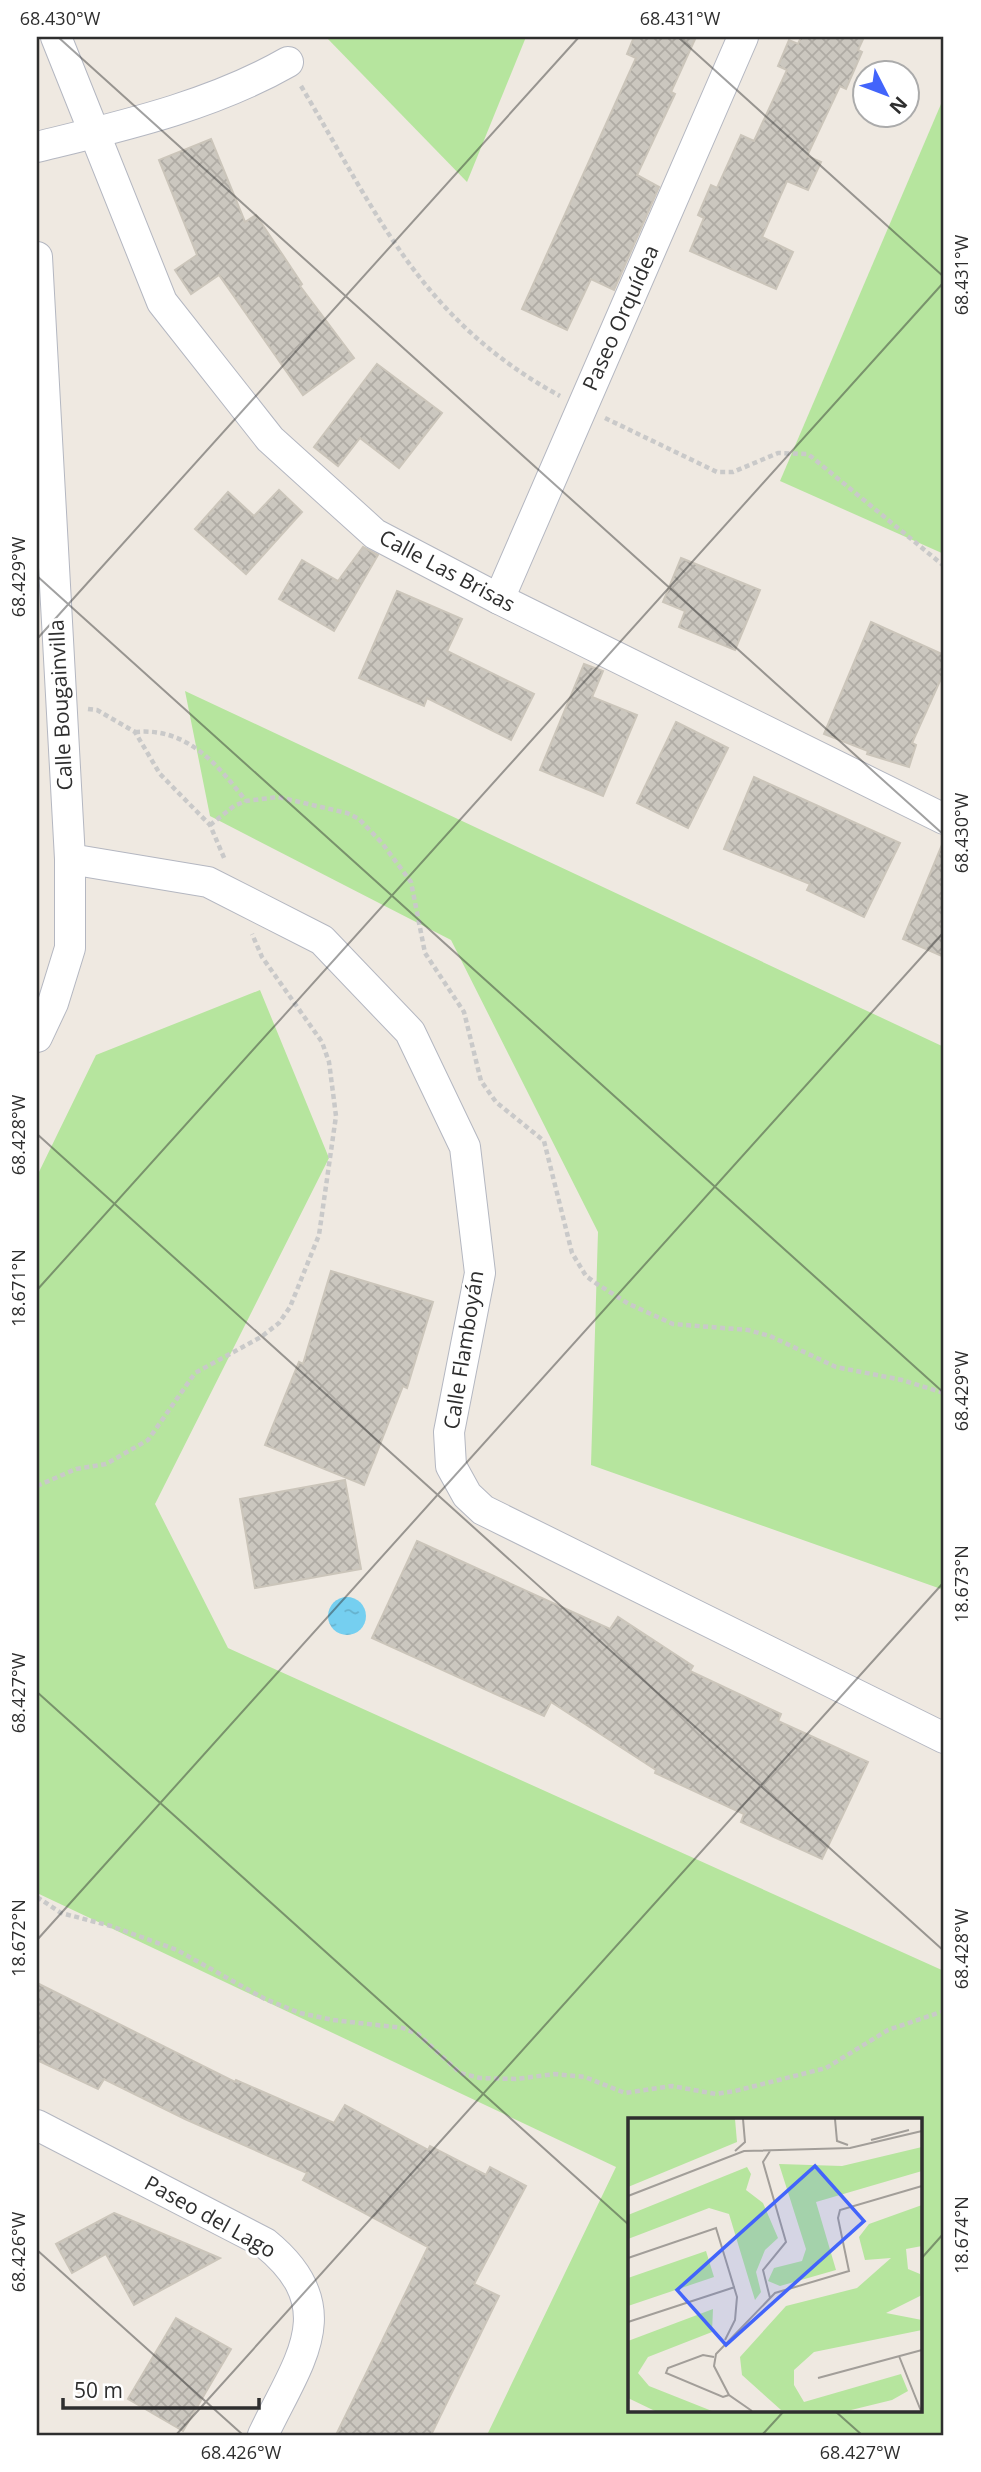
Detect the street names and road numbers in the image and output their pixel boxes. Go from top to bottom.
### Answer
street label: Paseo Orquídea [575,240,665,395]
street label: Calle Las Brisas [375,523,520,618]
street label: Calle Bougainvilla [42,619,78,791]
street label: Calle Flamboyán [437,1268,489,1431]
street label: Paseo del Lago [140,2168,281,2264]

